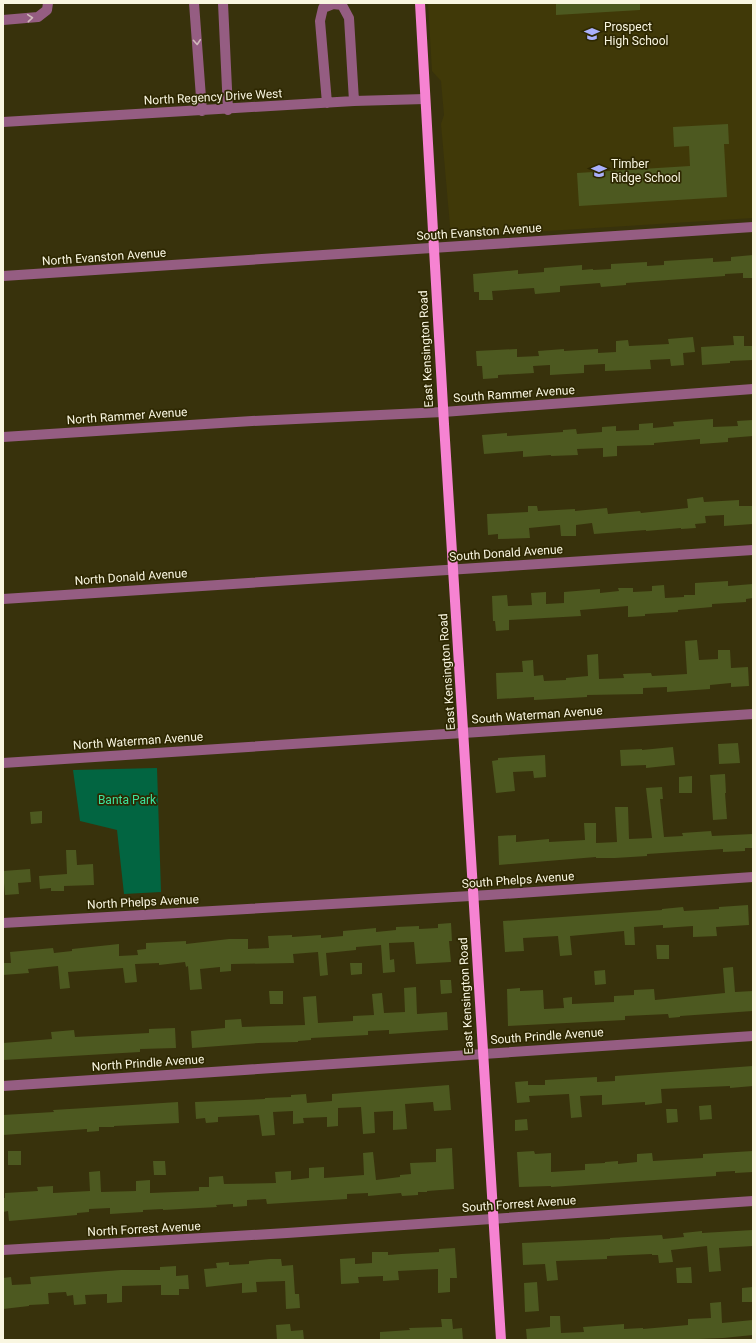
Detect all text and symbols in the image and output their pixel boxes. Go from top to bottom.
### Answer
one-way arrow [27,13,33,22]
place label: Prospect High School [604,20,668,48]
school or university icon: Prospect High School [583,25,601,43]
one-way arrow [192,39,201,45]
street label: North Regency Drive West [143,86,283,108]
place label: Timber Ridge School [611,157,681,185]
school or university icon: Timber Ridge School [590,162,608,180]
street label: South Evanston Avenue [416,221,542,243]
street label: North Evanston Avenue [41,246,167,268]
street label: East Kensington Road [416,290,436,408]
street label: South Rammer Avenue [453,383,575,405]
street label: North Rammer Avenue [66,405,188,427]
street label: South Donald Avenue [449,542,563,564]
street label: North Donald Avenue [74,566,188,588]
street label: East Kensington Road [436,613,458,731]
street label: South Waterman Avenue [471,703,603,727]
street label: North Waterman Avenue [72,729,204,753]
park label: Banta Park [98,793,157,807]
street label: South Phelps Avenue [461,869,575,891]
street label: North Phelps Avenue [87,892,199,912]
street label: East Kensington Road [456,937,476,1055]
street label: South Prindle Avenue [490,1025,604,1047]
street label: North Prindle Avenue [91,1052,205,1074]
street label: South Forrest Avenue [462,1193,576,1215]
street label: North Forrest Avenue [87,1219,201,1239]

